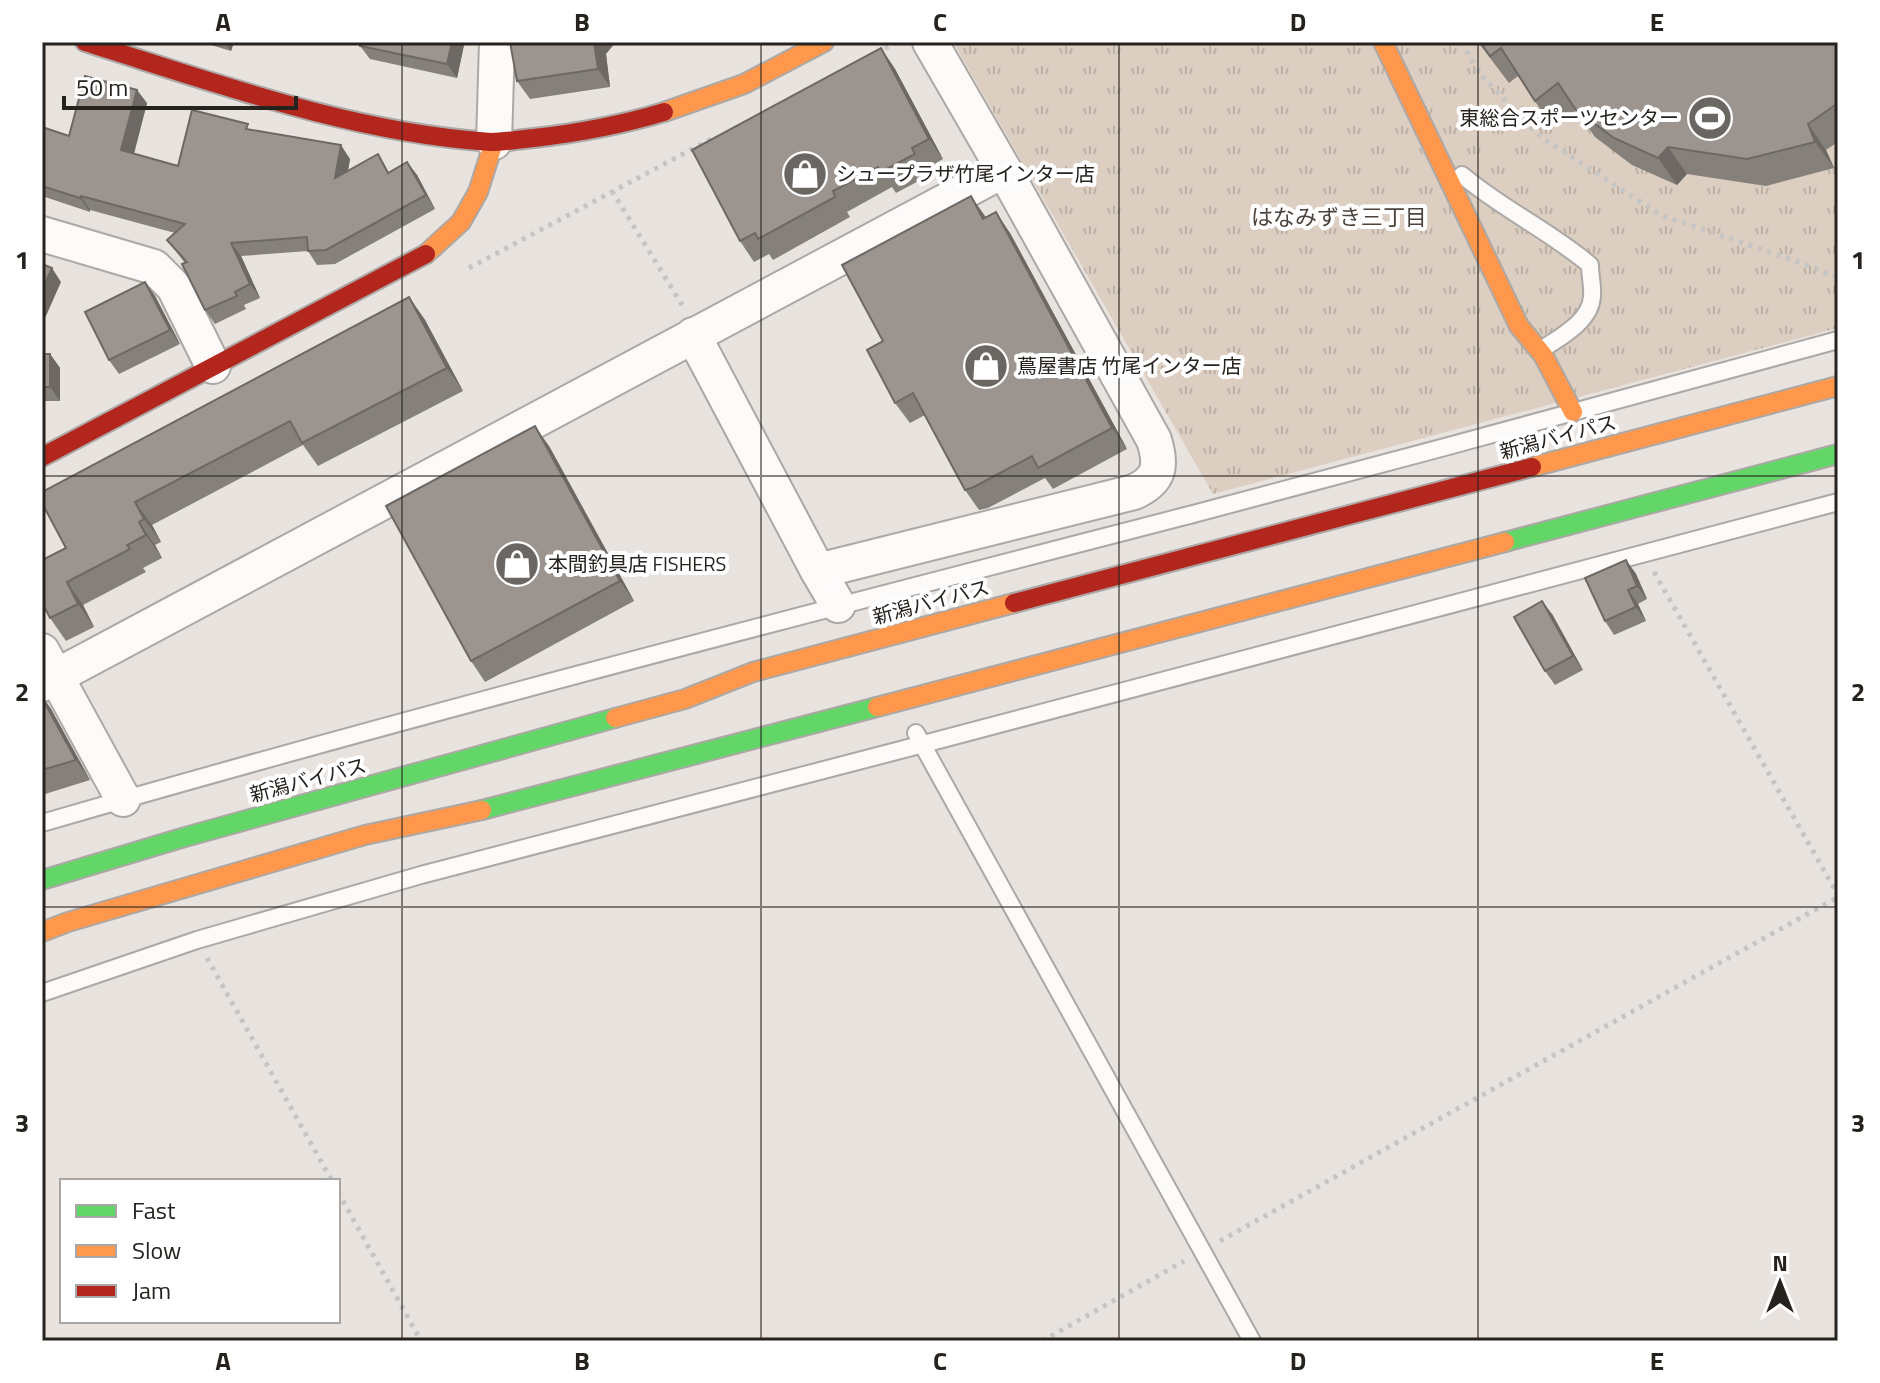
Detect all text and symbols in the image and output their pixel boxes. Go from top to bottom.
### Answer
text: A [215,2,231,41]
text: B [574,2,590,41]
text: C [933,2,947,41]
text: D [1290,2,1306,41]
text: E [1650,2,1664,41]
scale bar [64,60,296,110]
text: 50 m [76,69,128,105]
sports icon: 東総合スポーツセンター [1686,94,1734,142]
place label: 東総合スポーツセンター [1459,102,1679,133]
shop icon: シュープラザ竹尾インター店 [781,150,829,198]
place label: シュープラザ竹尾インター店 [836,158,1095,189]
district label: はなみずき三丁目 [1251,200,1427,234]
text: 1 [15,240,29,279]
text: 1 [1851,240,1865,279]
shop icon: 蔦屋書店 竹尾インター店 [962,342,1010,390]
place label: 蔦屋書店 竹尾インター店 [1017,350,1241,381]
street label: 新潟バイパス [1496,406,1620,467]
shop icon: 本間釣具店 FISHERS [493,540,541,588]
place label: 本間釣具店 FISHERS [548,548,726,579]
street label: 新潟バイパス [869,571,993,632]
text: 2 [15,672,29,711]
text: 2 [1851,672,1865,711]
street label: 新潟バイパス [246,749,370,810]
text: 3 [15,1103,29,1142]
text: 3 [1851,1103,1865,1142]
legend [60,1179,340,1323]
text: Fast [132,1192,176,1228]
text: Slow [132,1232,181,1268]
north arrow [1740,1243,1820,1323]
text: N [1772,1246,1788,1280]
text: Jam [132,1272,171,1308]
text: A [215,1341,231,1380]
text: B [574,1341,590,1380]
text: C [933,1341,947,1380]
text: D [1290,1341,1306,1380]
text: E [1650,1341,1664,1380]

